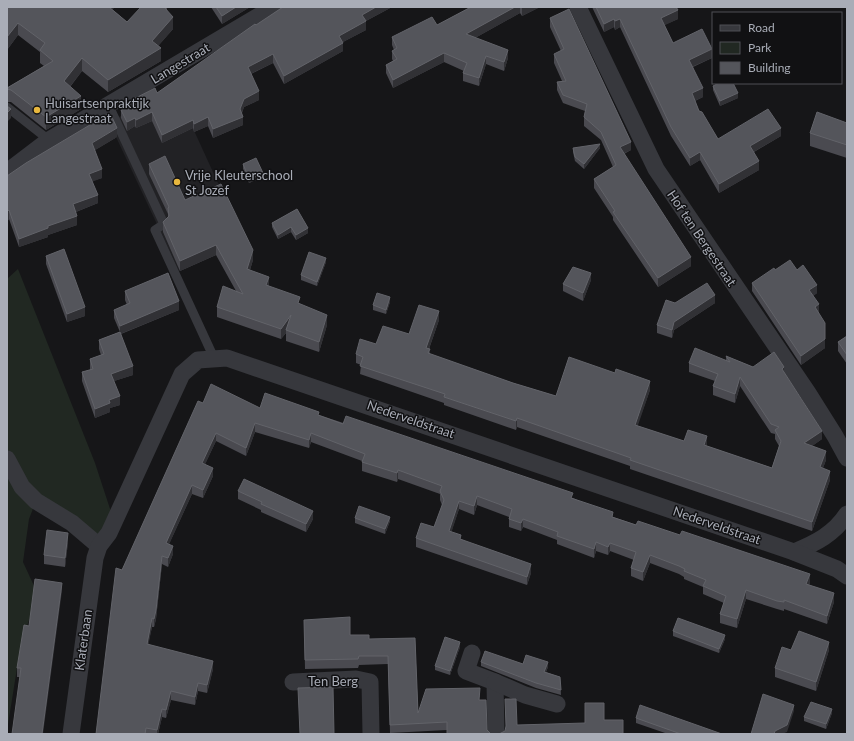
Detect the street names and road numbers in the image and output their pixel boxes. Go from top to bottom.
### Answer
street label: Langestraat [147,39,213,87]
street label: Hof ten Bergestraat [664,187,740,289]
street label: Nederveldstraat [365,397,457,442]
street label: Nederveldstraat [671,503,763,548]
street label: Klaterbaan [71,608,95,672]
street label: Ten Berg [308,673,358,689]

